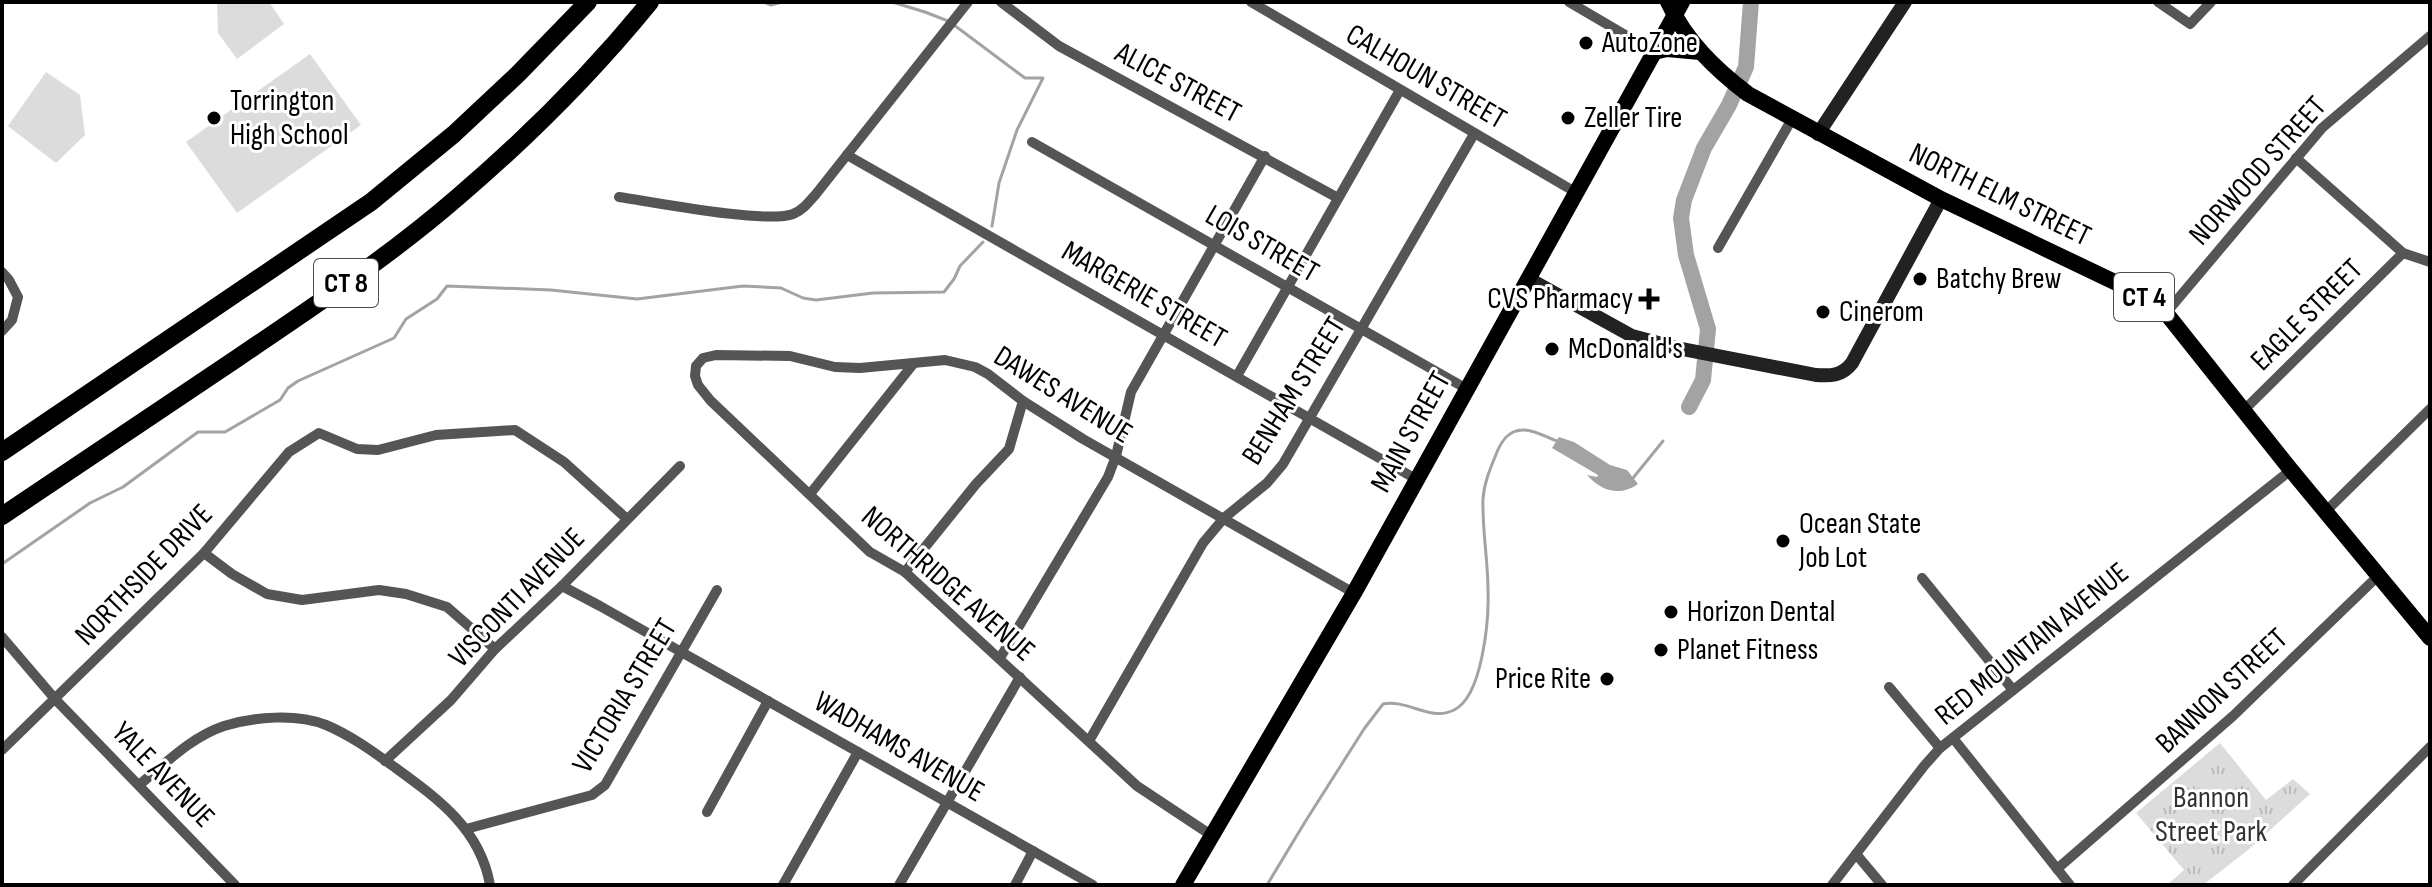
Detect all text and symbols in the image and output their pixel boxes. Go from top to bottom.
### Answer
street label: CALHOUN STREET [1339,17,1513,137]
place label: AutoZone [1601,25,1698,61]
street label: ALICE STREET [1108,34,1247,131]
marker: AutoZone [1577,34,1595,52]
place label: Torrington High School [230,83,349,153]
street label: NORWOOD STREET [2182,89,2334,253]
place label: Zeller Tire [1584,100,1682,136]
marker: Torrington High School [205,109,223,127]
marker: Zeller Tire [1559,109,1577,127]
street label: NORTH ELM STREET [1903,136,2097,254]
street label: LOIS STREET [1199,197,1325,291]
street label: MARGERIE STREET [1055,233,1233,357]
street label: EAGLE STREET [2244,252,2370,378]
road number: CT 8 [314,259,378,307]
place label: Batchy Brew [1936,261,2061,297]
marker: Batchy Brew [1911,270,1929,288]
road number: CT 4 [2114,273,2174,321]
place label: CVS Pharmacy [1487,281,1633,317]
marker: CVS Pharmacy [1640,290,1658,308]
place label: Cinerom [1839,294,1924,330]
marker: Cinerom [1814,303,1832,321]
street label: BENHAM STREET [1234,311,1354,471]
place label: McDonald's [1568,331,1683,367]
street label: DAWES AVENUE [987,338,1139,452]
marker: McDonald's [1543,340,1561,358]
street label: MAIN STREET [1363,365,1459,499]
street label: NORTHSIDE DRIVE [68,497,220,653]
street label: NORTHRIDGE AVENUE [854,499,1042,669]
place label: Ocean State Job Lot [1798,506,1921,576]
street label: VISCONTI AVENUE [441,521,593,675]
marker: Ocean State Job Lot [1774,532,1792,550]
street label: RED MOUNTAIN AVENUE [1928,555,2136,733]
place label: Horizon Dental [1687,594,1835,630]
marker: Horizon Dental [1662,603,1680,621]
street label: VICTORIA STREET [565,612,685,780]
street label: BANNON STREET [2149,621,2295,761]
place label: Planet Fitness [1677,632,1818,668]
marker: Planet Fitness [1652,641,1670,659]
place label: Price Rite [1495,661,1591,697]
marker: Price Rite [1598,670,1616,688]
street label: WADHAMS AVENUE [808,684,990,810]
street label: YALE AVENUE [104,715,222,835]
park label: Bannon Street Park [2155,780,2268,850]

